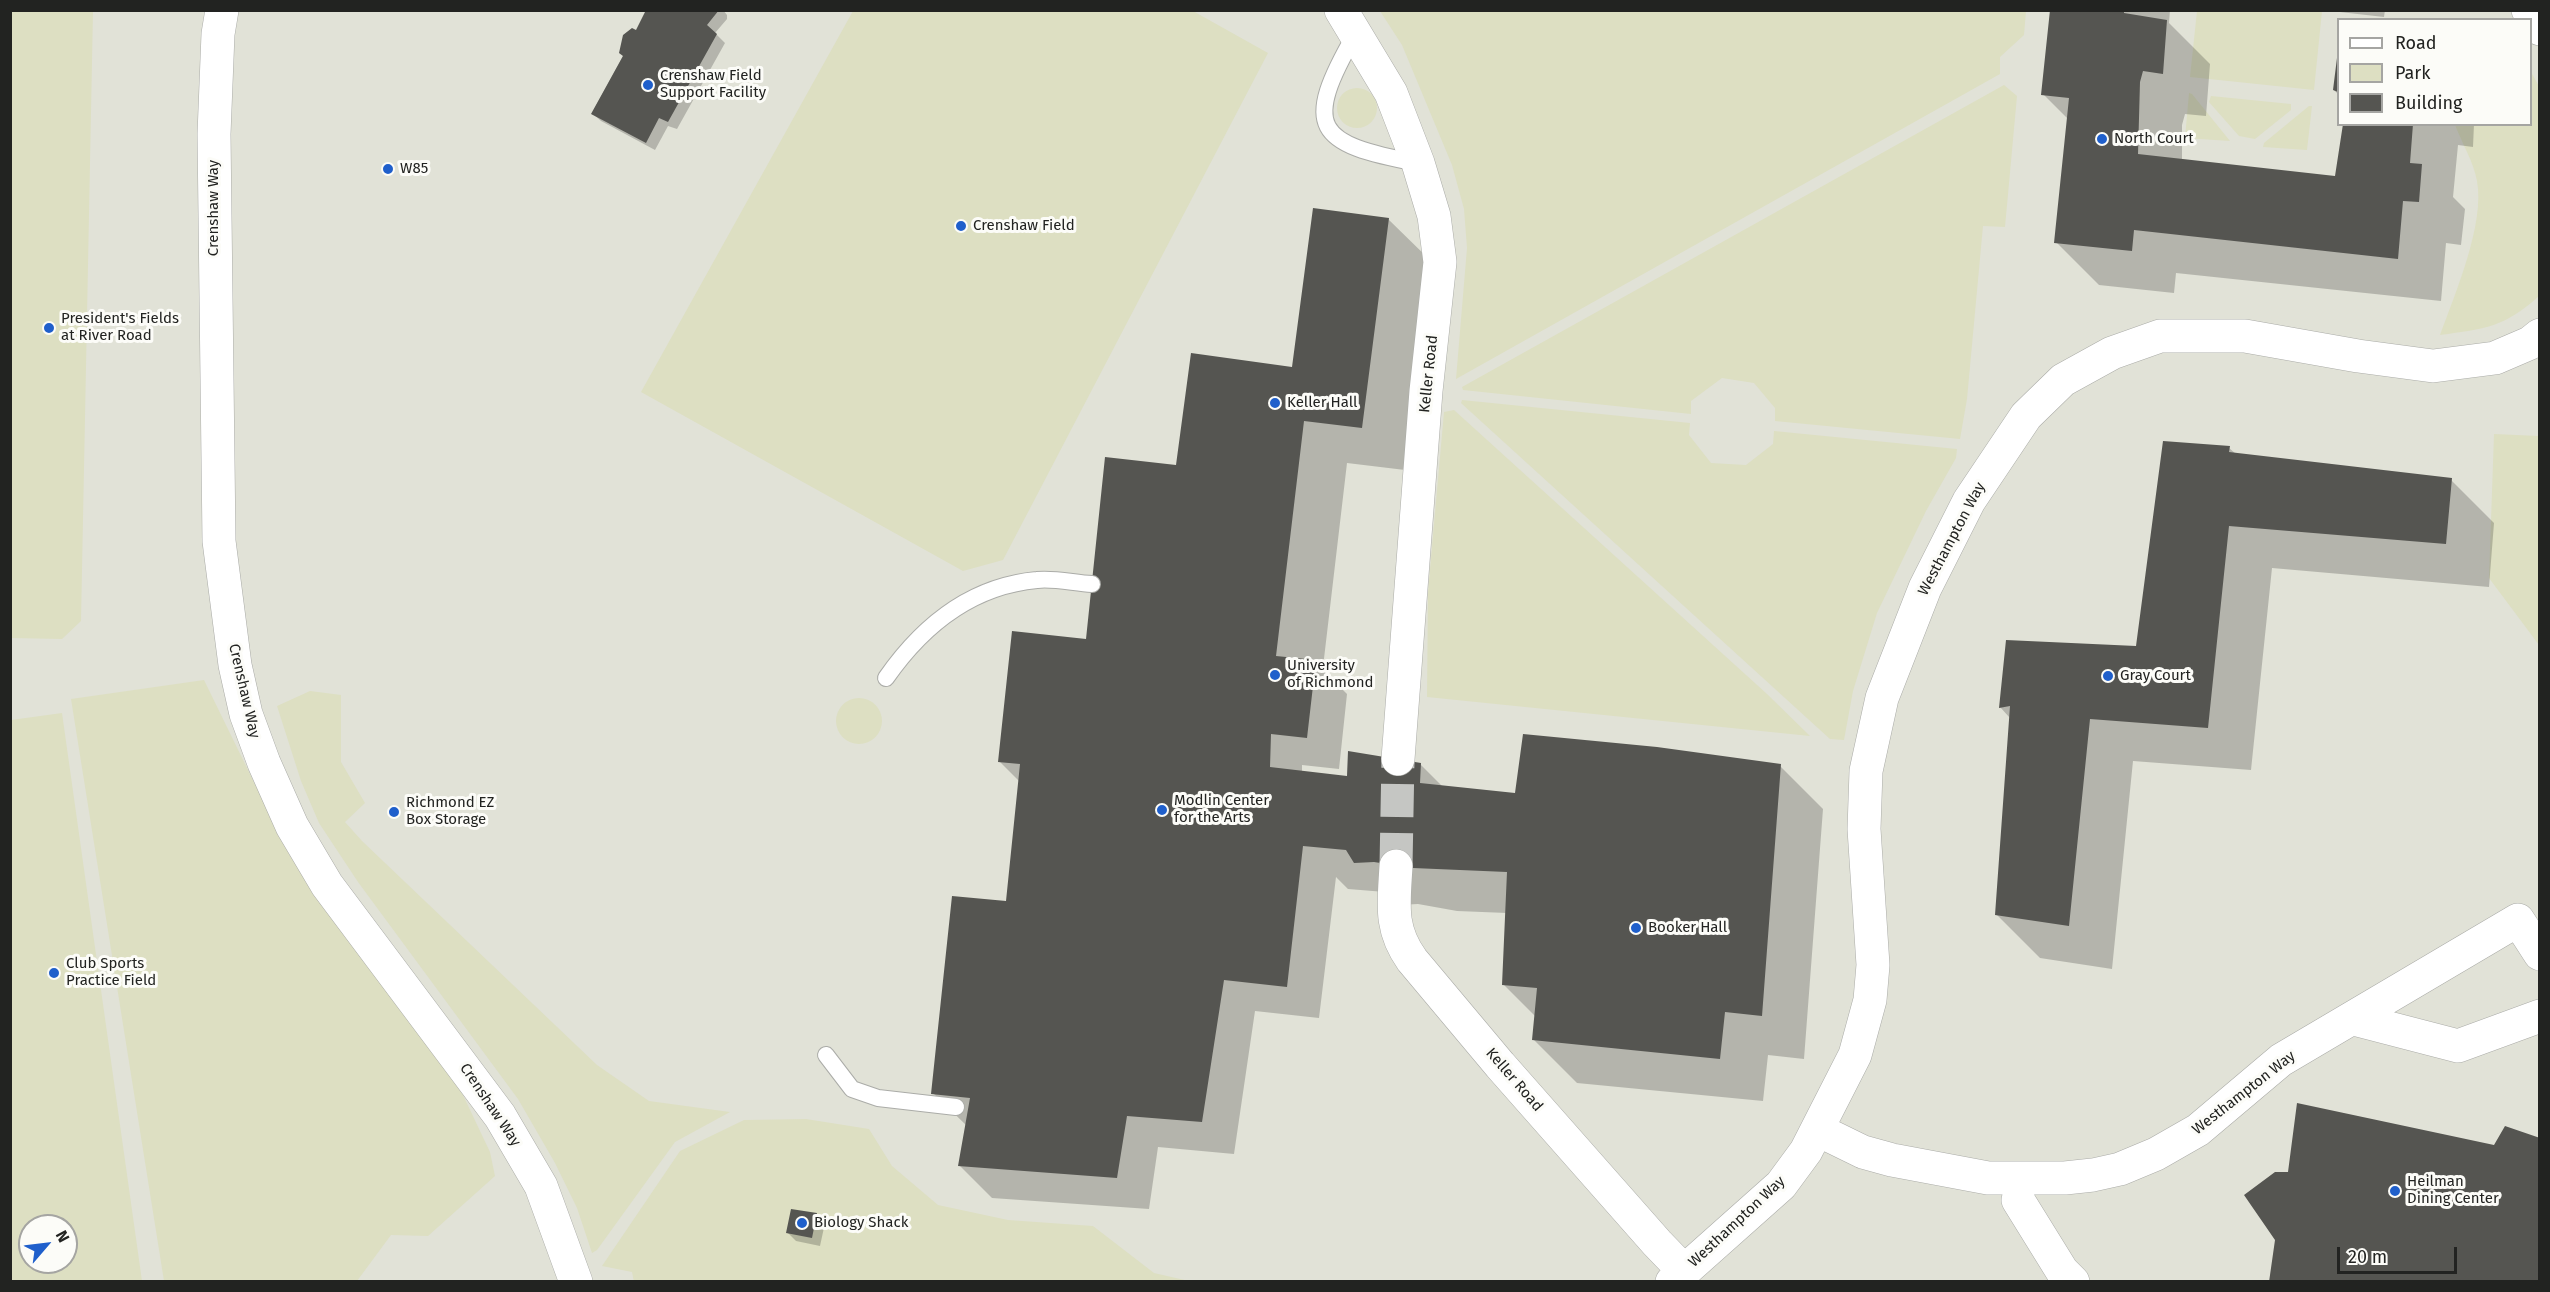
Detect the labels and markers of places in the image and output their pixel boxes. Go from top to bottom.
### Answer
place label: Crenshaw Field Support Facility [660,67,766,102]
marker: Crenshaw Field Support Facility [641,78,655,92]
place label: North Court [2114,130,2194,148]
marker: North Court [2095,132,2109,146]
place label: W85 [400,160,428,178]
marker: W85 [381,162,395,176]
place label: Crenshaw Field [973,217,1075,235]
marker: Crenshaw Field [954,219,968,233]
place label: President's Fields at River Road [61,310,179,345]
marker: President's Fields at River Road [42,321,56,335]
place label: Keller Hall [1287,394,1357,412]
marker: Keller Hall [1268,396,1282,410]
place label: University of Richmond [1287,657,1373,692]
place label: Gray Court [2120,667,2191,685]
marker: University of Richmond [1268,668,1282,682]
marker: Gray Court [2101,669,2115,683]
place label: Modlin Center for the Arts [1174,792,1269,827]
place label: Richmond EZ Box Storage [406,794,494,829]
marker: Modlin Center for the Arts [1155,803,1169,817]
marker: Richmond EZ Box Storage [387,805,401,819]
place label: Booker Hall [1648,919,1727,937]
marker: Booker Hall [1629,921,1643,935]
place label: Club Sports Practice Field [66,955,156,990]
marker: Club Sports Practice Field [47,966,61,980]
place label: Heilman Dining Center [2407,1173,2499,1208]
marker: Heilman Dining Center [2388,1184,2402,1198]
place label: Biology Shack [814,1214,908,1232]
marker: Biology Shack [795,1216,809,1230]

